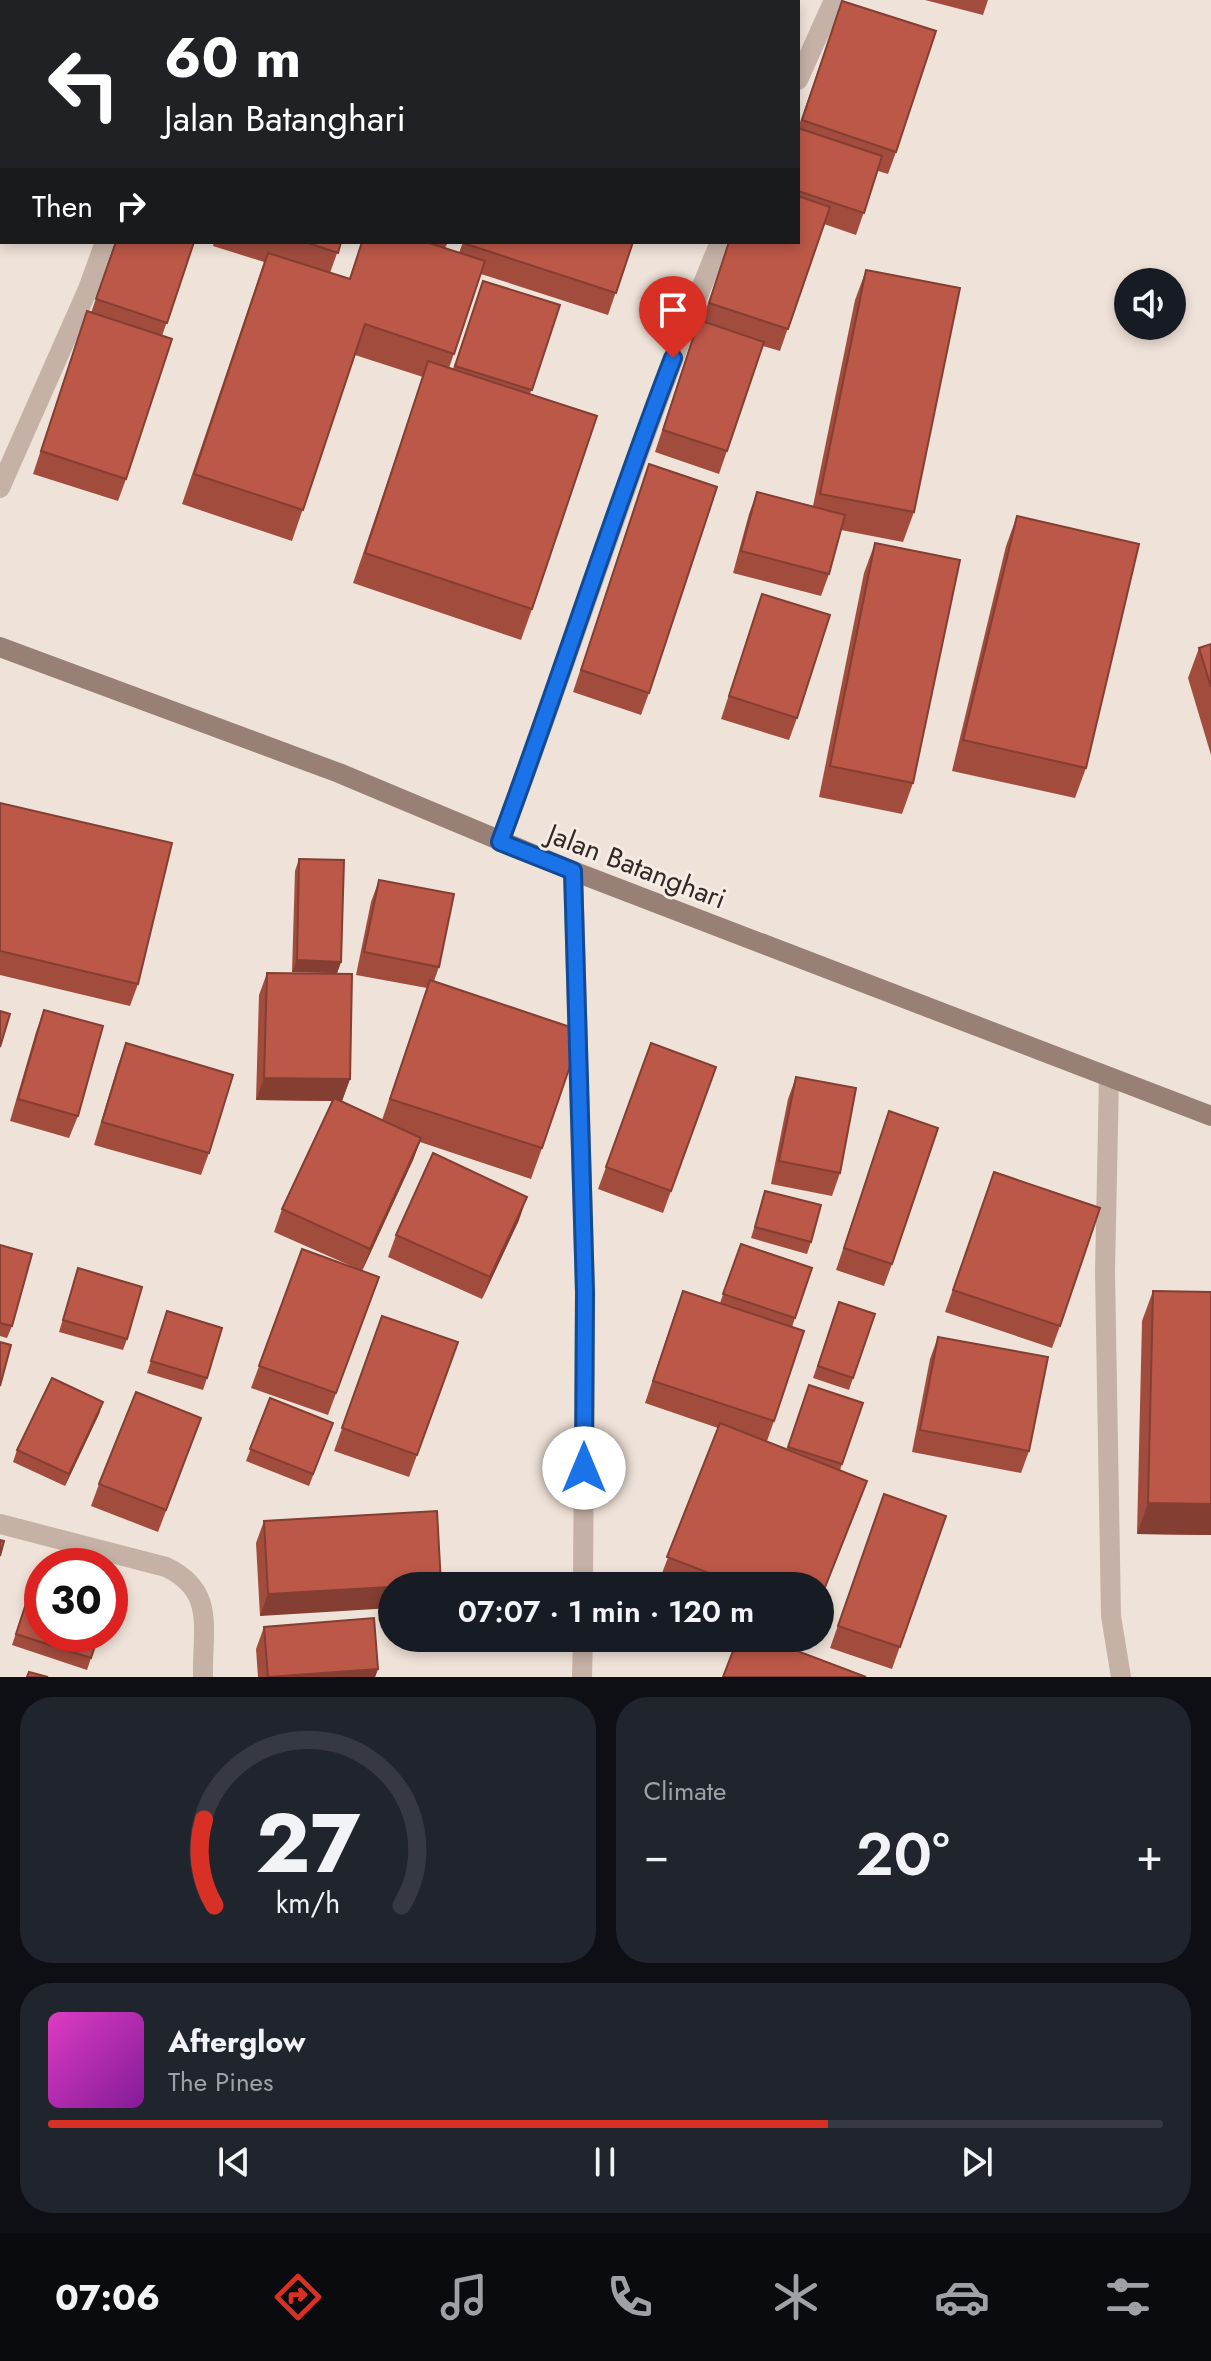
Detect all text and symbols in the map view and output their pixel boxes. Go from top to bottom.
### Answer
text: 60 m [164,17,301,98]
icon: left [32,32,136,136]
text: Jalan Batanghari [164,92,406,144]
icon: right [109,184,153,228]
text: Then [32,185,93,228]
map controls [1114,268,1186,340]
button: sound [1114,268,1186,340]
pin [639,276,707,358]
icon: arrive [651,288,695,332]
street label: Jalan Batanghari [538,812,732,919]
position arrow [542,1426,626,1510]
speed limit sign: 30 [24,1548,128,1652]
text: 07:07 · 1 min · 120 m [458,1590,754,1633]
text: Climate [644,1772,726,1810]
text: 27 [255,1783,360,1903]
text: 20° [856,1811,950,1898]
text: − [644,1823,669,1887]
text: + [1136,1823,1163,1887]
text: km/h [275,1882,340,1924]
text: Afterglow [168,2020,305,2063]
text: The Pines [168,2063,273,2101]
icon: previous [212,2140,256,2184]
icon: pause [583,2140,627,2184]
icon: next [955,2140,999,2184]
icon: directions [270,2269,326,2325]
icon: music [436,2269,492,2325]
icon: phone [602,2269,658,2325]
icon: climate [768,2269,824,2325]
icon: car [934,2269,990,2325]
icon: filters [1100,2269,1156,2325]
text: 07:06 [55,2271,160,2323]

